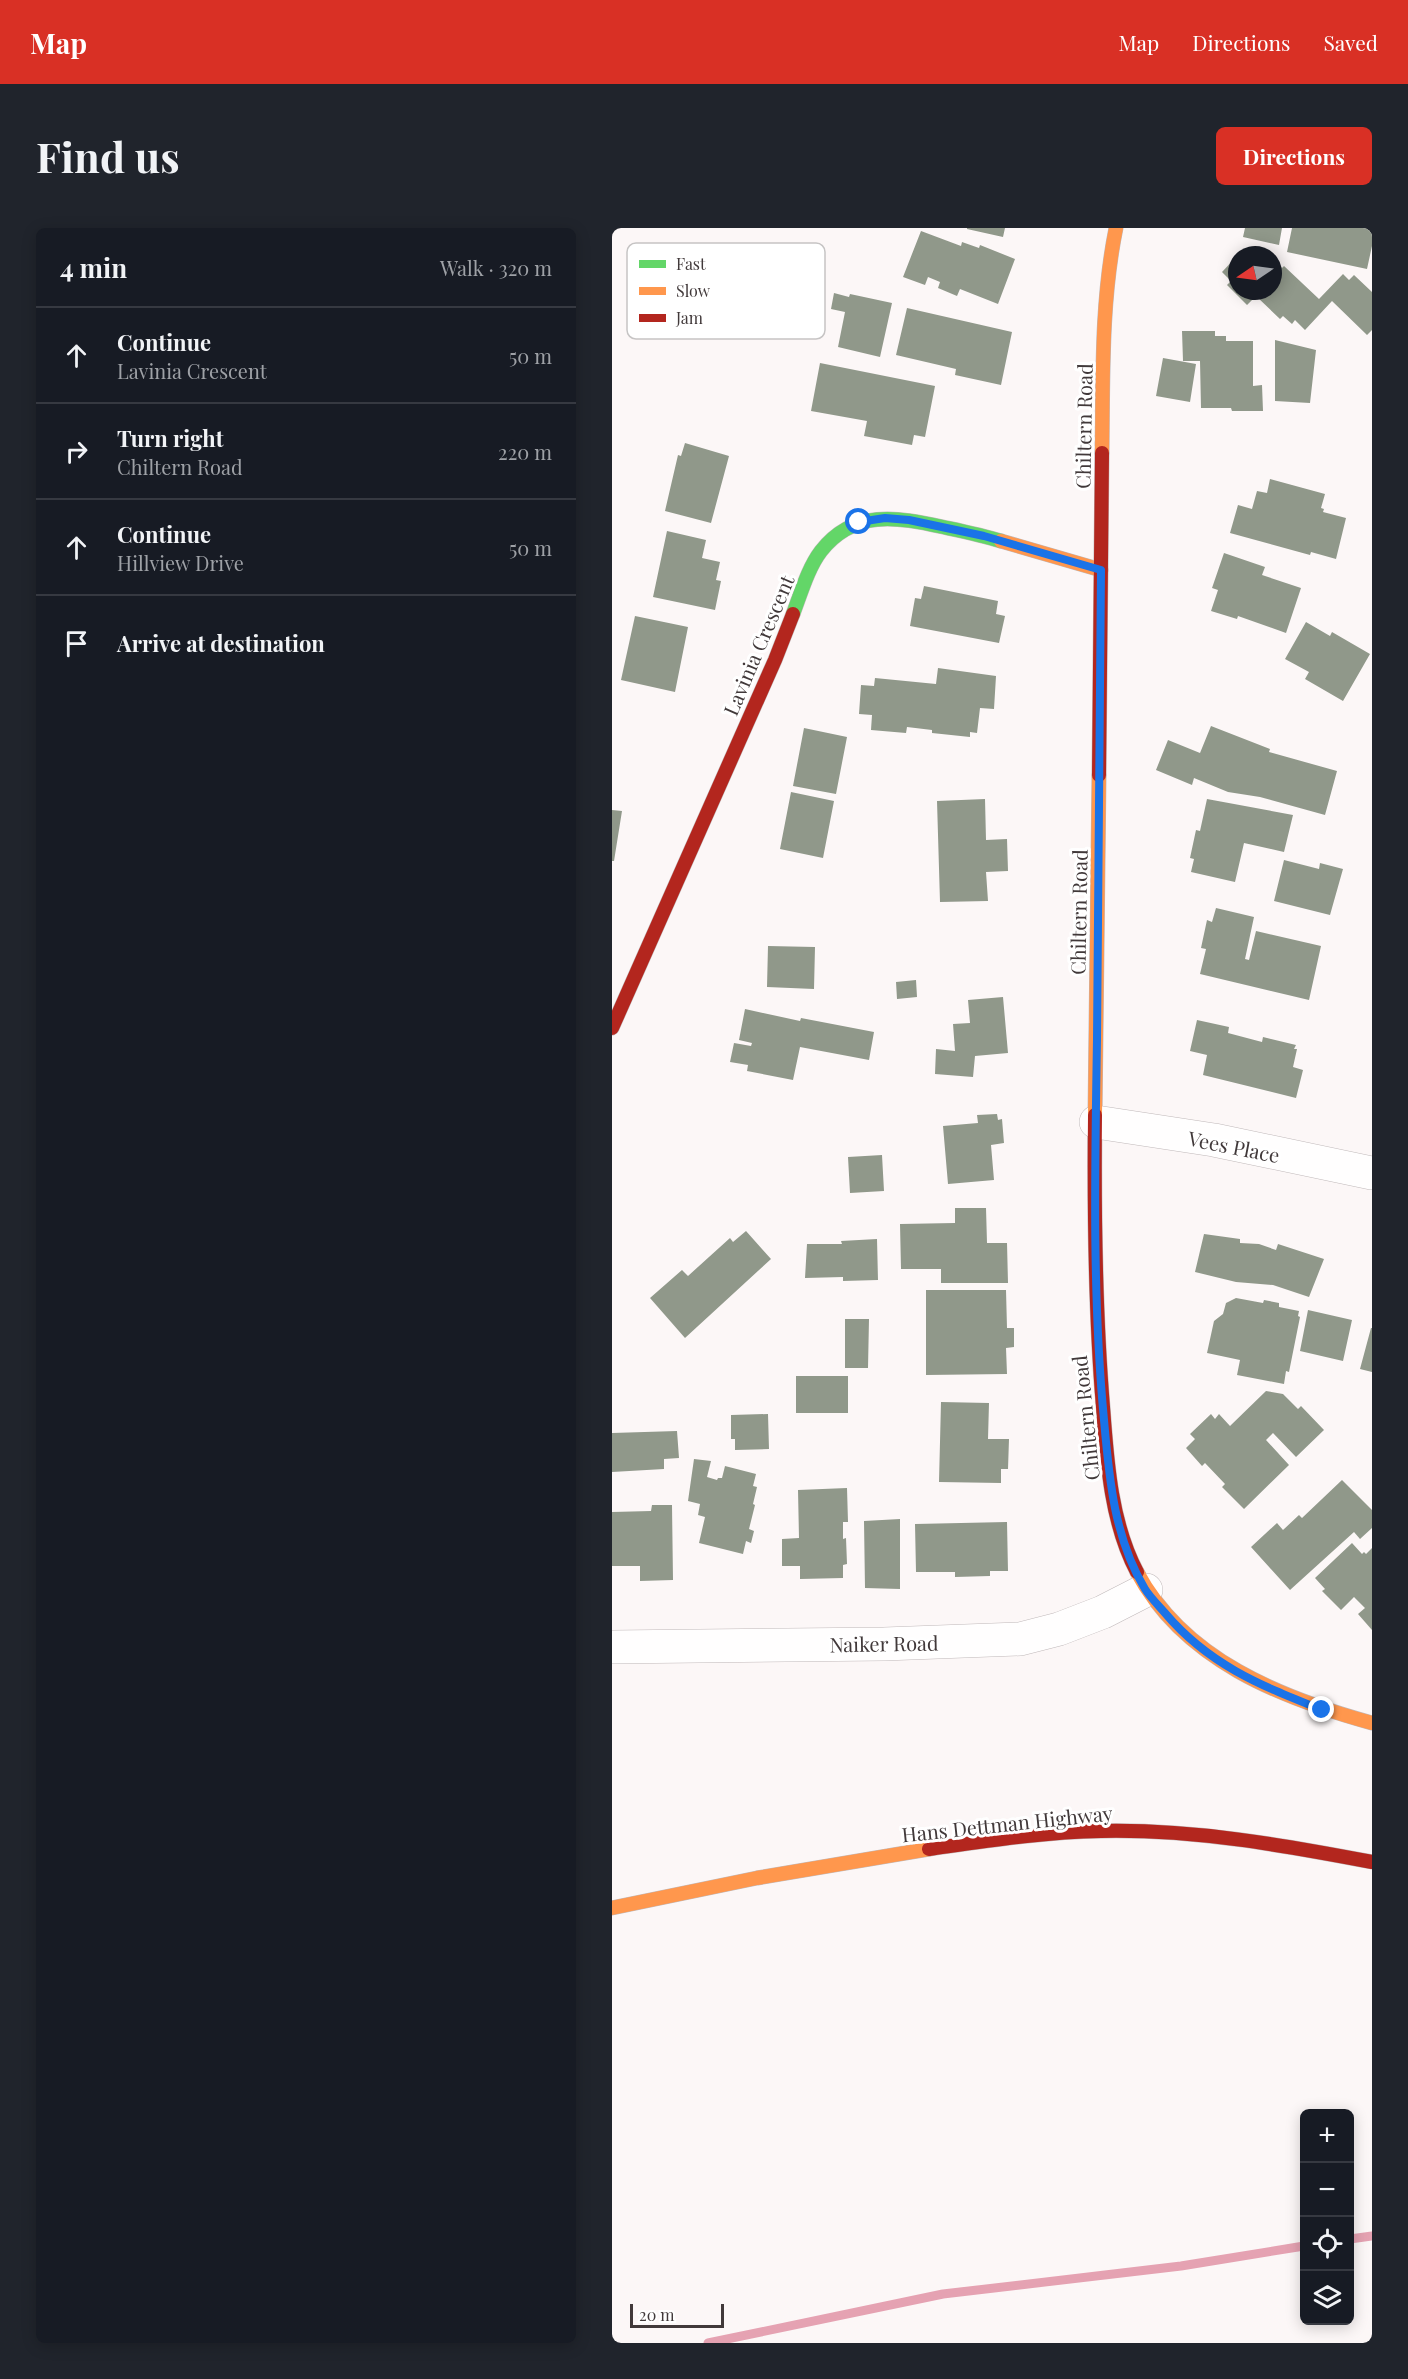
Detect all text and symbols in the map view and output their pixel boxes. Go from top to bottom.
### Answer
text: Map [30,24,87,61]
text: Map [1118,28,1159,56]
text: Directions [1192,28,1290,56]
text: Saved [1323,28,1378,56]
button: Directions [1216,127,1372,185]
text: Find us [36,128,180,184]
legend [627,243,825,339]
north arrow [1228,246,1282,300]
text: 4 min [60,250,127,285]
text: Fast [676,253,706,274]
text: Walk · 320 m [440,254,552,281]
text: Slow [676,280,711,301]
text: Jam [675,307,703,328]
text: Continue [117,327,211,357]
icon: ahead [60,339,93,372]
text: 50 m [509,342,552,369]
text: Lavinia Crescent [117,357,267,384]
street label: Chiltern Road [1068,363,1098,489]
text: Turn right [117,423,223,453]
icon: right [60,435,93,468]
text: 220 m [498,438,552,465]
text: Chiltern Road [117,453,243,480]
route start [845,508,871,534]
text: Continue [117,519,211,549]
icon: ahead [60,531,93,564]
text: 50 m [509,534,552,561]
text: Hillview Drive [117,549,244,576]
street label: Lavinia Crescent [716,570,800,719]
icon: arrive [60,627,93,660]
text: Arrive at destination [117,628,325,658]
street label: Chiltern Road [1063,849,1093,975]
street label: Vees Place [1185,1124,1282,1168]
street label: Chiltern Road [1065,1354,1105,1482]
street label: Naiker Road [829,1629,939,1657]
route end [1308,1696,1334,1722]
street label: Hans Dettman Highway [900,1799,1114,1847]
map controls [1300,2109,1354,2325]
button: + [1300,2109,1354,2163]
button: − [1300,2163,1354,2217]
button: locate [1300,2217,1354,2271]
button: layers [1300,2271,1354,2325]
scale bar [630,2301,724,2328]
text: 20 m [639,2304,674,2325]

